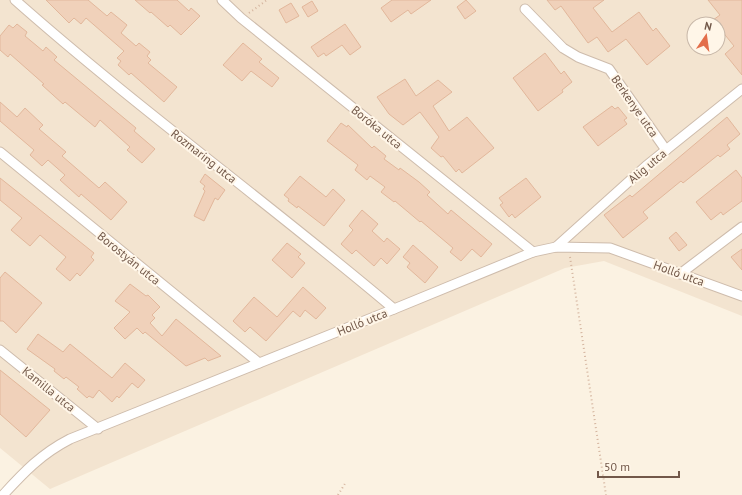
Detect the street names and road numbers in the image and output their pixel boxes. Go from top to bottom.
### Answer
street label: Berkenye utca [608,72,662,140]
street label: Boróka utca [349,102,405,152]
street label: Rozmaring utca [168,126,240,186]
street label: Alig utca [625,146,669,186]
street label: Borostyán utca [95,228,163,288]
street label: Holló utca [652,257,706,289]
street label: Holló utca [335,305,389,339]
street label: Kamilla utca [19,363,79,415]

